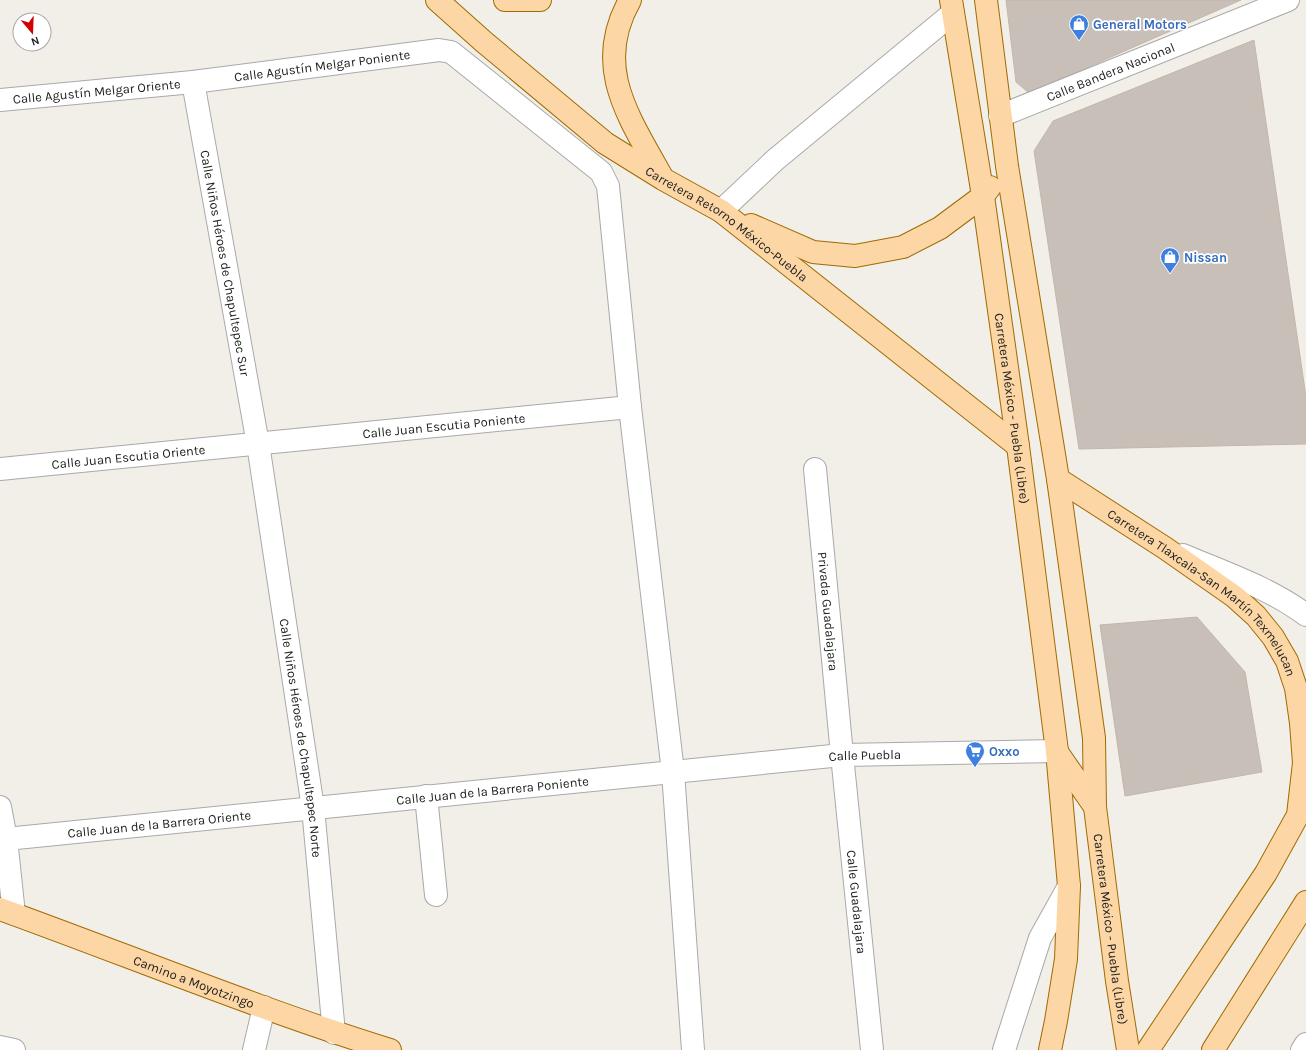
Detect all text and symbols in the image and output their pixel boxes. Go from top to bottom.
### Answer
north arrow [12,12,52,52]
shop icon: General Motors [1068,13,1090,41]
place label: General Motors [1093,17,1187,32]
text: N [29,34,41,48]
street label: Calle Bandera Nacional [1044,39,1177,105]
street label: Calle Agustín Melgar Poniente [233,47,411,85]
street label: Calle Agustín Melgar Oriente [12,76,181,107]
street label: Calle Niños Héroes de Chapultepec Sur [197,149,253,378]
street label: Carretera Retorno México-Puebla [643,163,811,285]
shop icon: Nissan [1159,246,1181,274]
place label: Nissan [1184,250,1227,265]
street label: Carretera México - Puebla (Libre) [991,312,1032,505]
street label: Calle Juan Escutia Poniente [362,410,526,441]
street label: Calle Juan Escutia Oriente [51,442,206,472]
street label: Carretera Tlaxcala-San Martín Texmelucan [1105,506,1299,678]
street label: Privada Guadalajara [815,551,841,672]
street label: Calle Niños Héroes de Chapultepec Norte [276,618,325,859]
supermarket icon: Oxxo [964,740,986,768]
place label: Oxxo [989,744,1020,759]
street label: Calle Puebla [828,747,901,764]
street label: Calle Juan de la Barrera Poniente [396,773,590,808]
street label: Calle Juan de la Barrera Oriente [67,807,252,841]
street label: Carretera México - Puebla (Libre) [1090,833,1131,1026]
street label: Calle Guadalajara [844,849,869,955]
street label: Camino a Moyotzingo [131,952,256,1011]

